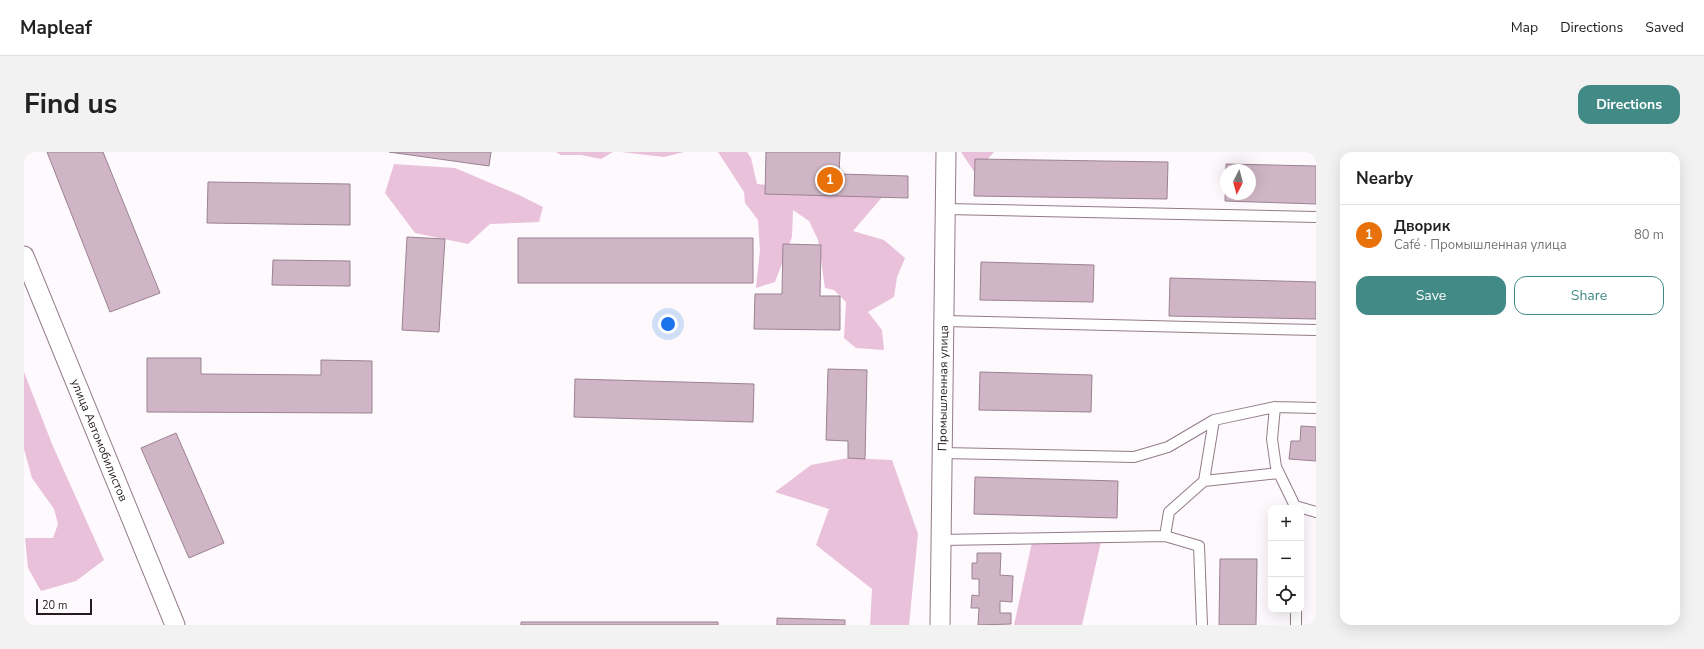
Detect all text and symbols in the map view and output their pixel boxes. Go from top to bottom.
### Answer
text: Mapleaf [20,15,92,41]
text: Map [1511,18,1538,37]
text: Directions [1560,18,1623,37]
text: Saved [1645,18,1684,37]
text: Find us [24,85,118,123]
button: Directions [1578,85,1680,124]
north arrow [1220,164,1256,200]
pin: 1 [817,165,843,195]
text: Nearby [1356,167,1413,190]
text: Дворик [1394,216,1450,236]
text: 1 [1365,226,1373,244]
text: 80 m [1634,226,1664,244]
text: Café · Промышленная улица [1394,236,1567,254]
button: Save [1356,276,1506,315]
button: Share [1514,276,1664,315]
your location [658,314,678,334]
street label: Промышленная улица [934,325,952,451]
street label: улица Автомобилистов [67,377,132,504]
map controls [1268,505,1304,613]
button: + [1268,505,1304,541]
button: − [1268,541,1304,577]
button: locate [1268,577,1304,613]
scale bar [36,597,92,616]
text: 20 m [42,598,67,613]

